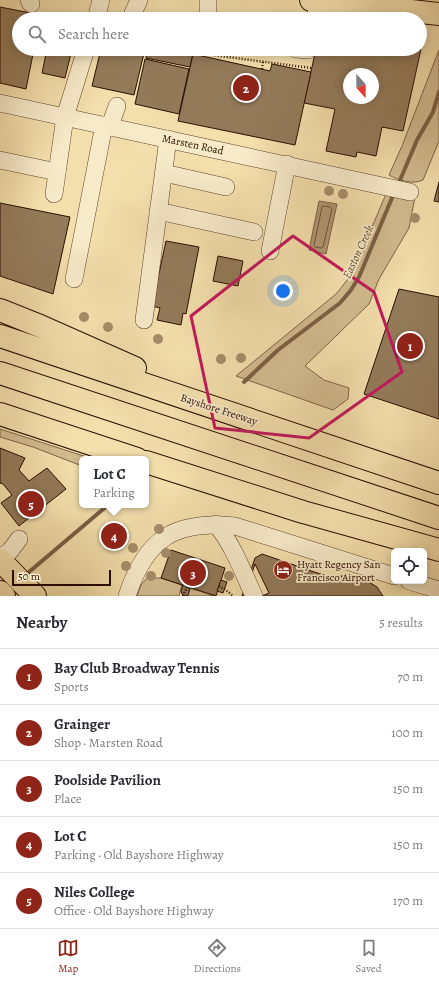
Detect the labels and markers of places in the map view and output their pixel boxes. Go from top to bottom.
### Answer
pin: 2 [233,73,259,103]
pin: 1 [397,331,423,361]
pin: 5 [18,489,44,519]
pin: 4 [101,521,127,551]
place label: Hyatt Regency San Francisco Airport [297,557,380,585]
pin: 3 [180,558,206,588]
hotel icon: Hyatt Regency San Francisco Airport [272,559,294,581]

